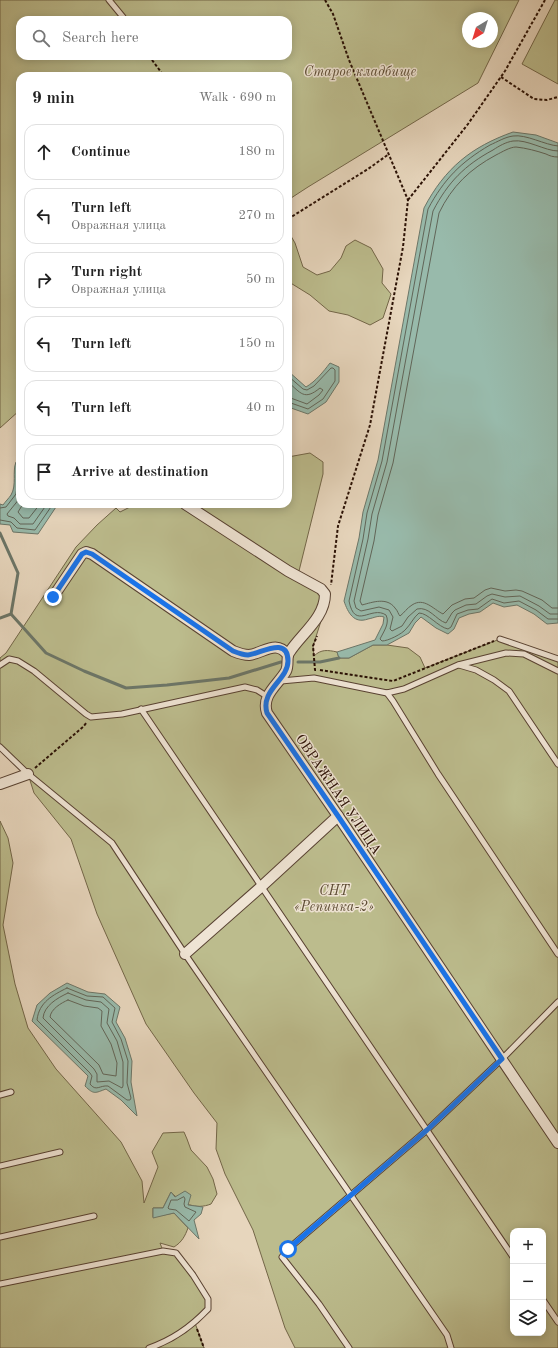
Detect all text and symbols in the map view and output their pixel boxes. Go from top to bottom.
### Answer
north arrow [462,12,498,48]
search box [16,16,292,60]
icon: search [30,27,52,49]
text: Search here [62,31,139,46]
park label: Старое кладбище [304,64,417,80]
text: 9 min [32,90,75,107]
text: Walk · 690 m [199,91,276,104]
icon: ahead [33,141,55,163]
text: Continue [71,145,130,160]
text: 180 m [238,145,275,158]
text: Turn left [71,201,131,216]
icon: left [33,205,55,227]
text: 270 m [238,209,275,222]
text: Овражная улица [71,219,166,232]
text: Turn right [71,265,142,280]
icon: right [33,269,55,291]
text: 50 m [246,273,275,286]
text: Овражная улица [71,283,166,296]
icon: left [33,333,55,355]
text: Turn left [71,337,131,352]
text: 150 m [238,337,275,350]
icon: left [33,397,55,419]
text: Turn left [71,401,131,416]
text: 40 m [246,401,275,414]
icon: arrive [33,461,55,483]
text: Arrive at destination [71,465,209,480]
route end [44,588,62,606]
street label: ОВРАЖНАЯ УЛИЦА [293,732,384,858]
park label: СНТ «Репинка-2» [294,884,374,914]
map controls [510,1228,546,1336]
button: + [510,1228,546,1264]
route start [279,1240,297,1258]
button: − [510,1264,546,1300]
button: layers [510,1300,546,1336]

